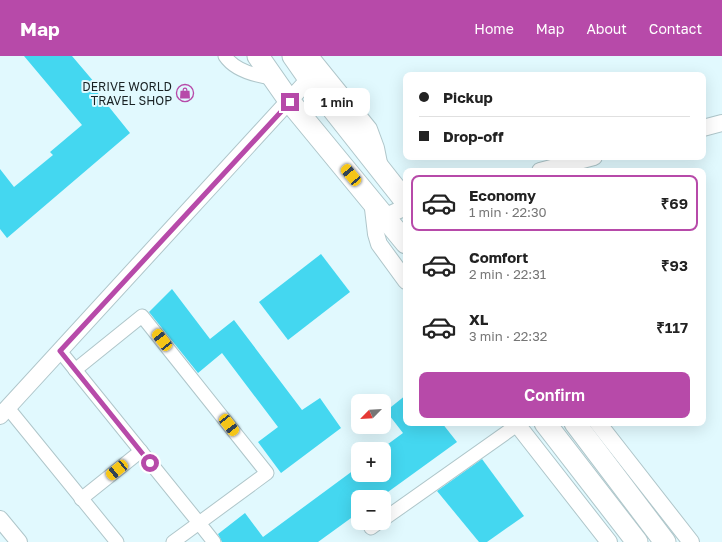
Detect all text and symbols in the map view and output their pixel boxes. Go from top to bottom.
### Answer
text: Map [20,17,60,40]
text: Home [474,20,514,37]
text: Map [536,20,564,37]
text: About [586,20,627,37]
text: Contact [649,20,702,37]
place label: DERIVE WORLD TRAVEL SHOP [82,79,172,108]
shop icon: DERIVE WORLD TRAVEL SHOP [175,83,195,103]
callout: 1 min [304,88,370,116]
text: Pickup [443,88,493,106]
route end [281,93,299,111]
text: 1 min [321,94,353,110]
text: Drop-off [443,127,503,145]
car [339,162,363,188]
icon: car [421,185,457,221]
text: Economy [469,186,536,204]
text: ₹69 [661,194,688,212]
text: 1 min · 22:30 [469,204,547,220]
icon: car [421,247,457,283]
text: Comfort [469,248,528,266]
text: ₹93 [661,256,688,274]
text: 2 min · 22:31 [469,266,546,282]
icon: car [421,309,457,345]
text: XL [469,310,488,328]
text: ₹117 [656,318,688,336]
car [150,327,174,353]
text: 3 min · 22:32 [469,328,547,344]
button: Confirm [419,372,690,418]
north arrow [351,394,391,434]
map controls [351,394,391,530]
car [217,412,241,438]
button: + [351,442,391,482]
route start [141,454,159,472]
car [104,458,130,482]
button: − [351,490,391,530]

